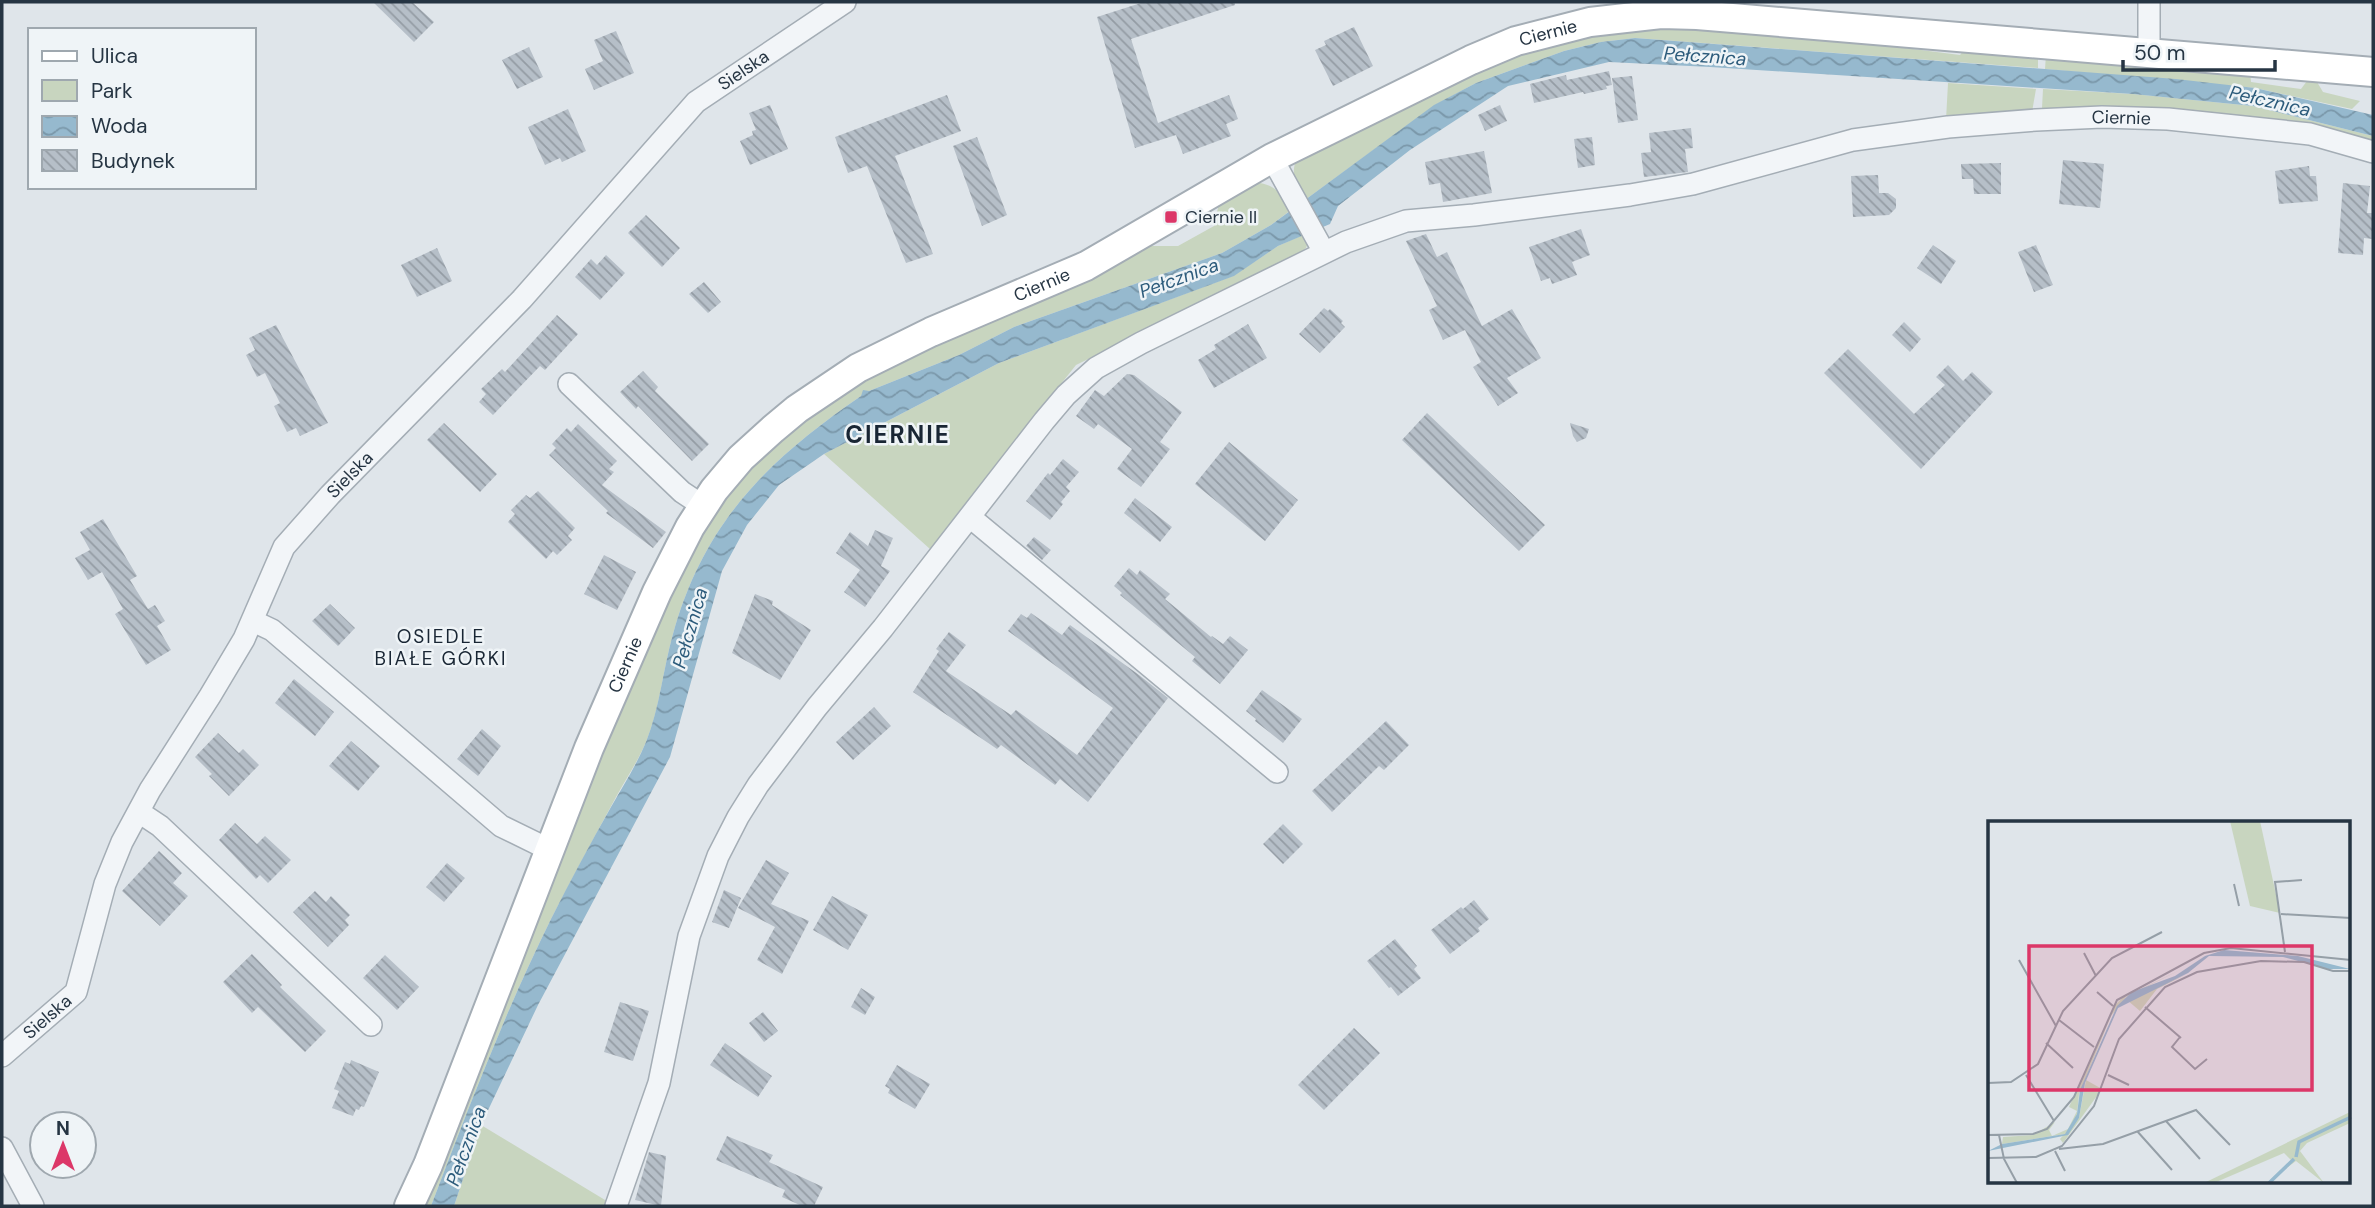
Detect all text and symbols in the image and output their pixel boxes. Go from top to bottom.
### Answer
street label: Ciernie [1517,14,1580,52]
legend [28,28,256,189]
scale bar [2123,28,2275,72]
text: 50 m [2134,39,2185,67]
water label: Pełcznica [1663,41,1747,71]
text: Ulica [91,42,138,70]
street label: Sielska [713,44,774,96]
text: Park [91,77,133,105]
water label: Pełcznica [2227,79,2313,123]
street label: Ciernie [2091,105,2151,130]
text: Woda [91,112,147,140]
text: Budynek [91,147,176,175]
place label: Ciernie II [1185,205,1257,229]
marker: Ciernie II [1163,209,1179,225]
water label: Pełcznica [1136,252,1222,304]
street label: Ciernie [1010,262,1074,307]
district label: CIERNIE [845,419,951,450]
street label: Sielska [321,446,378,503]
water label: Pełcznica [667,585,713,671]
district label: OSIEDLE BIAŁE GÓRKI [375,624,507,671]
street label: Ciernie [602,633,648,697]
inset map [1988,821,2350,1184]
street label: Sielska [18,989,77,1044]
water label: Pełcznica [440,1103,492,1189]
north arrow [28,1110,98,1180]
text: N [56,1116,70,1141]

